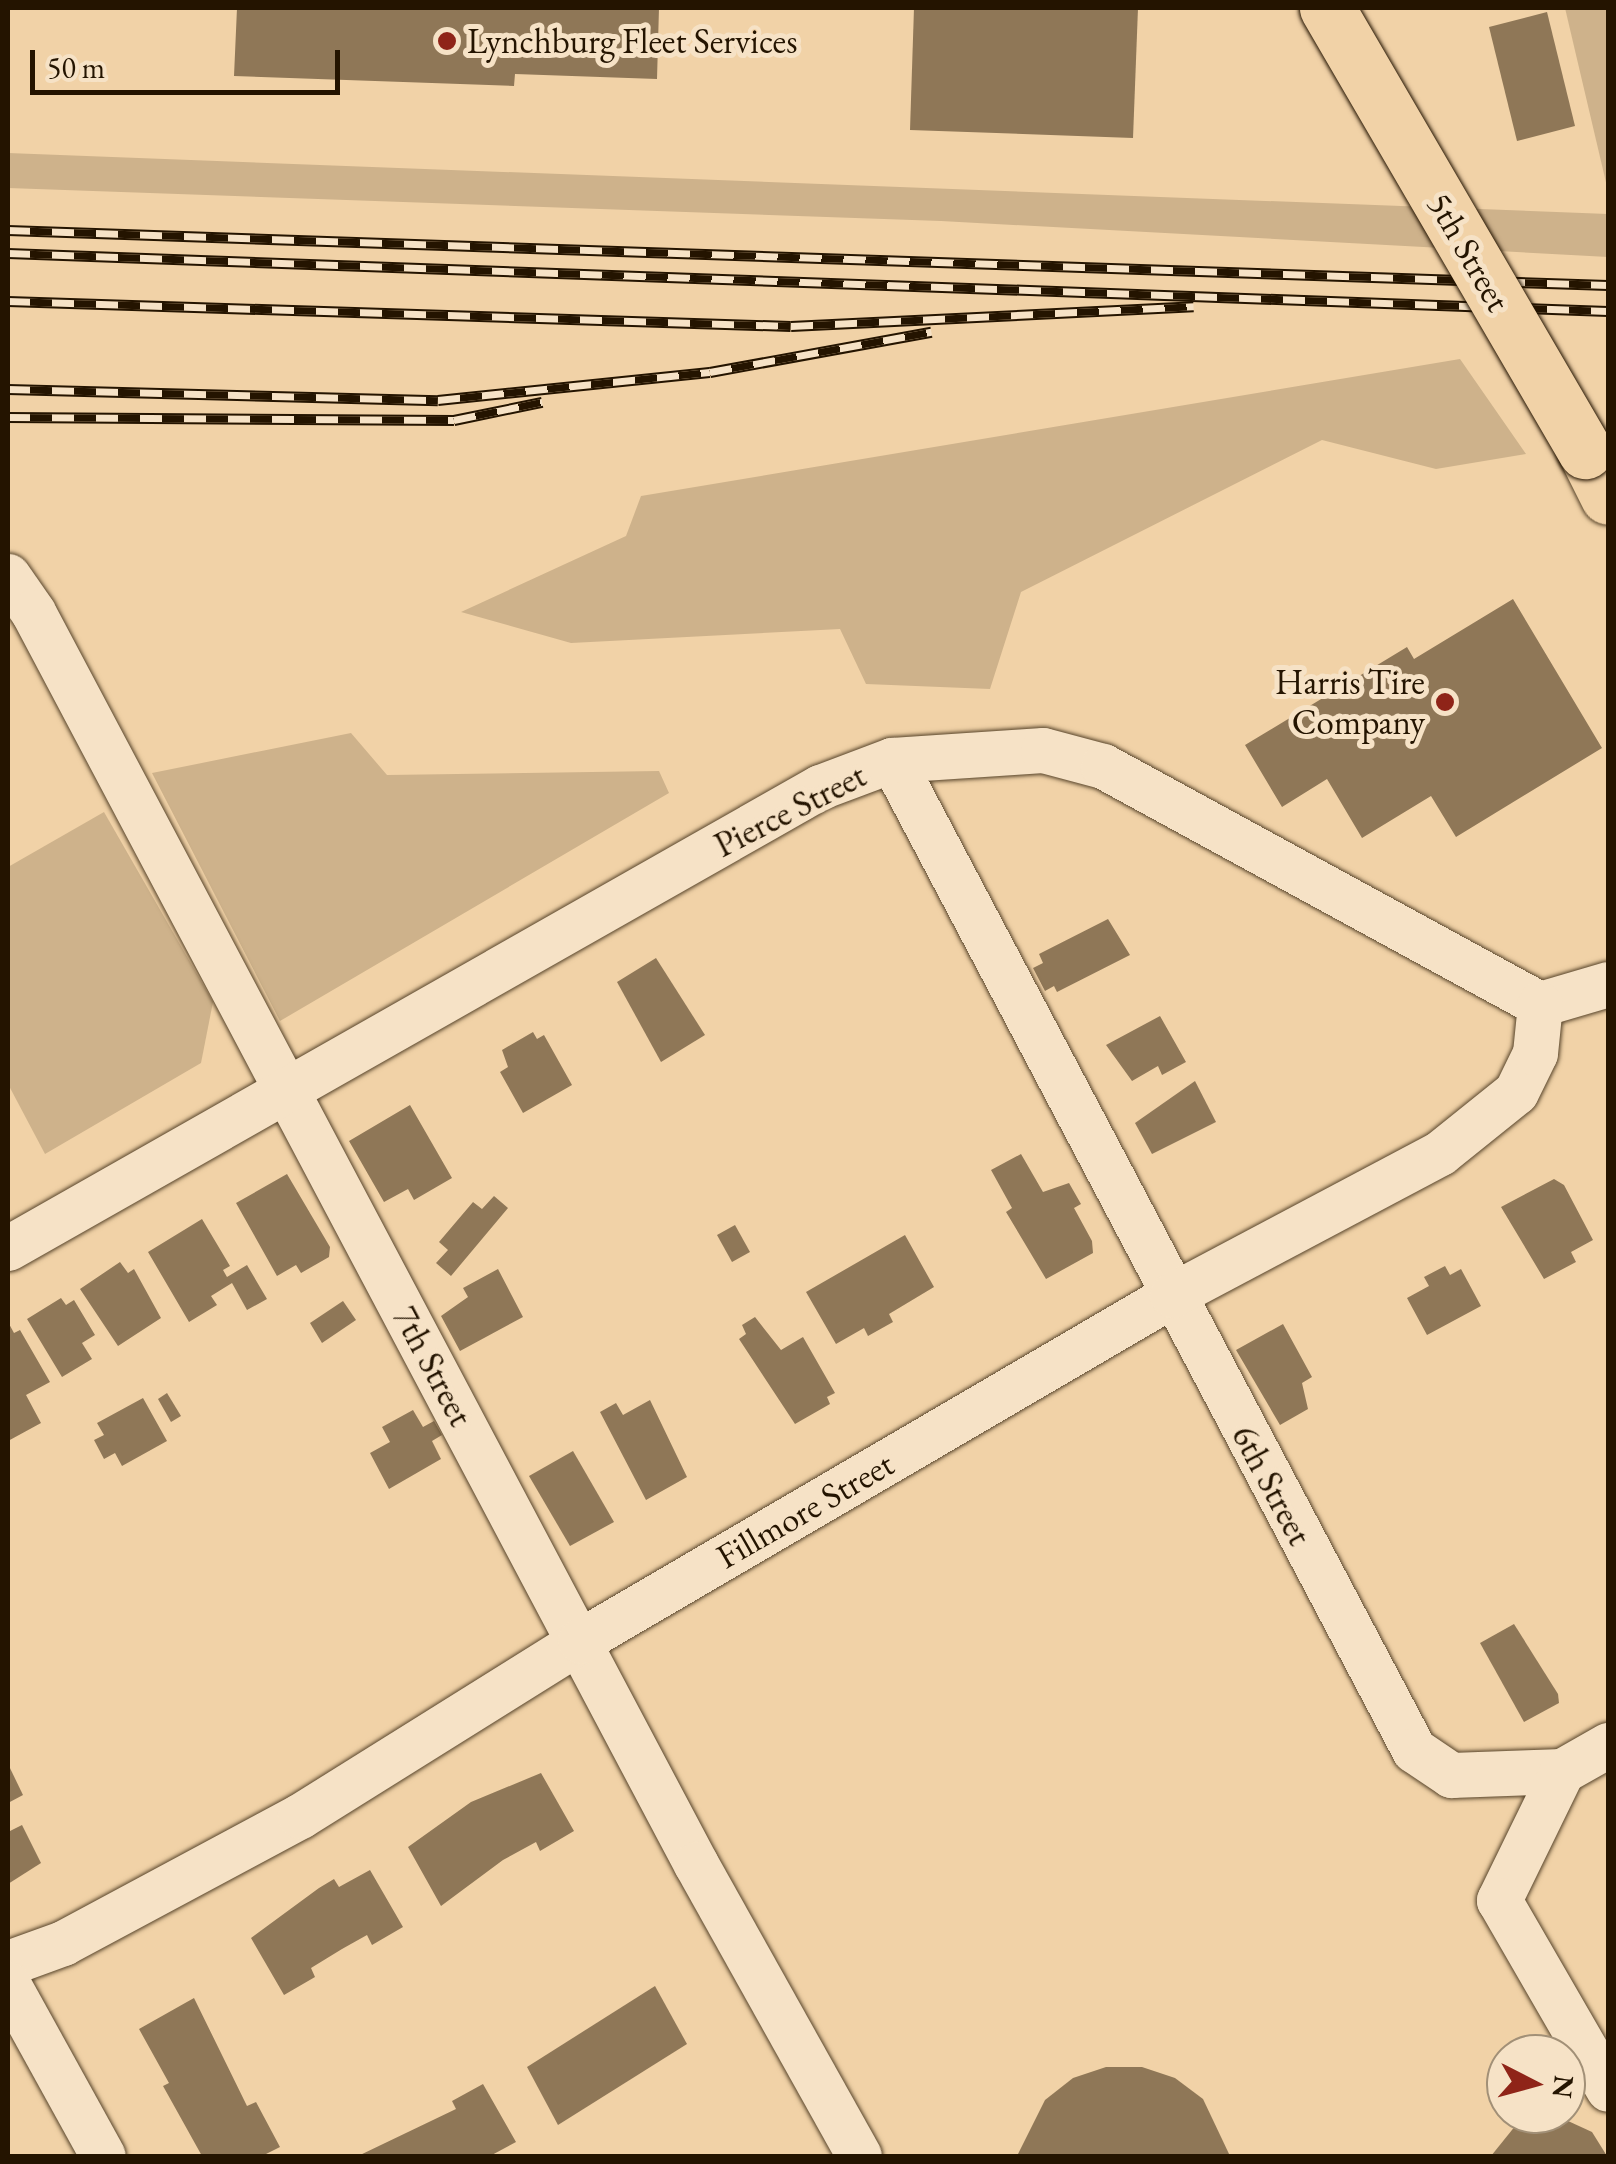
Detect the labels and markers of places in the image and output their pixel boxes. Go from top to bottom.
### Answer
place label: Lynchburg Fleet Services [467,20,797,62]
marker: Lynchburg Fleet Services [436,30,458,52]
place label: Harris Tire Company [1275,661,1425,743]
marker: Harris Tire Company [1434,691,1456,713]

